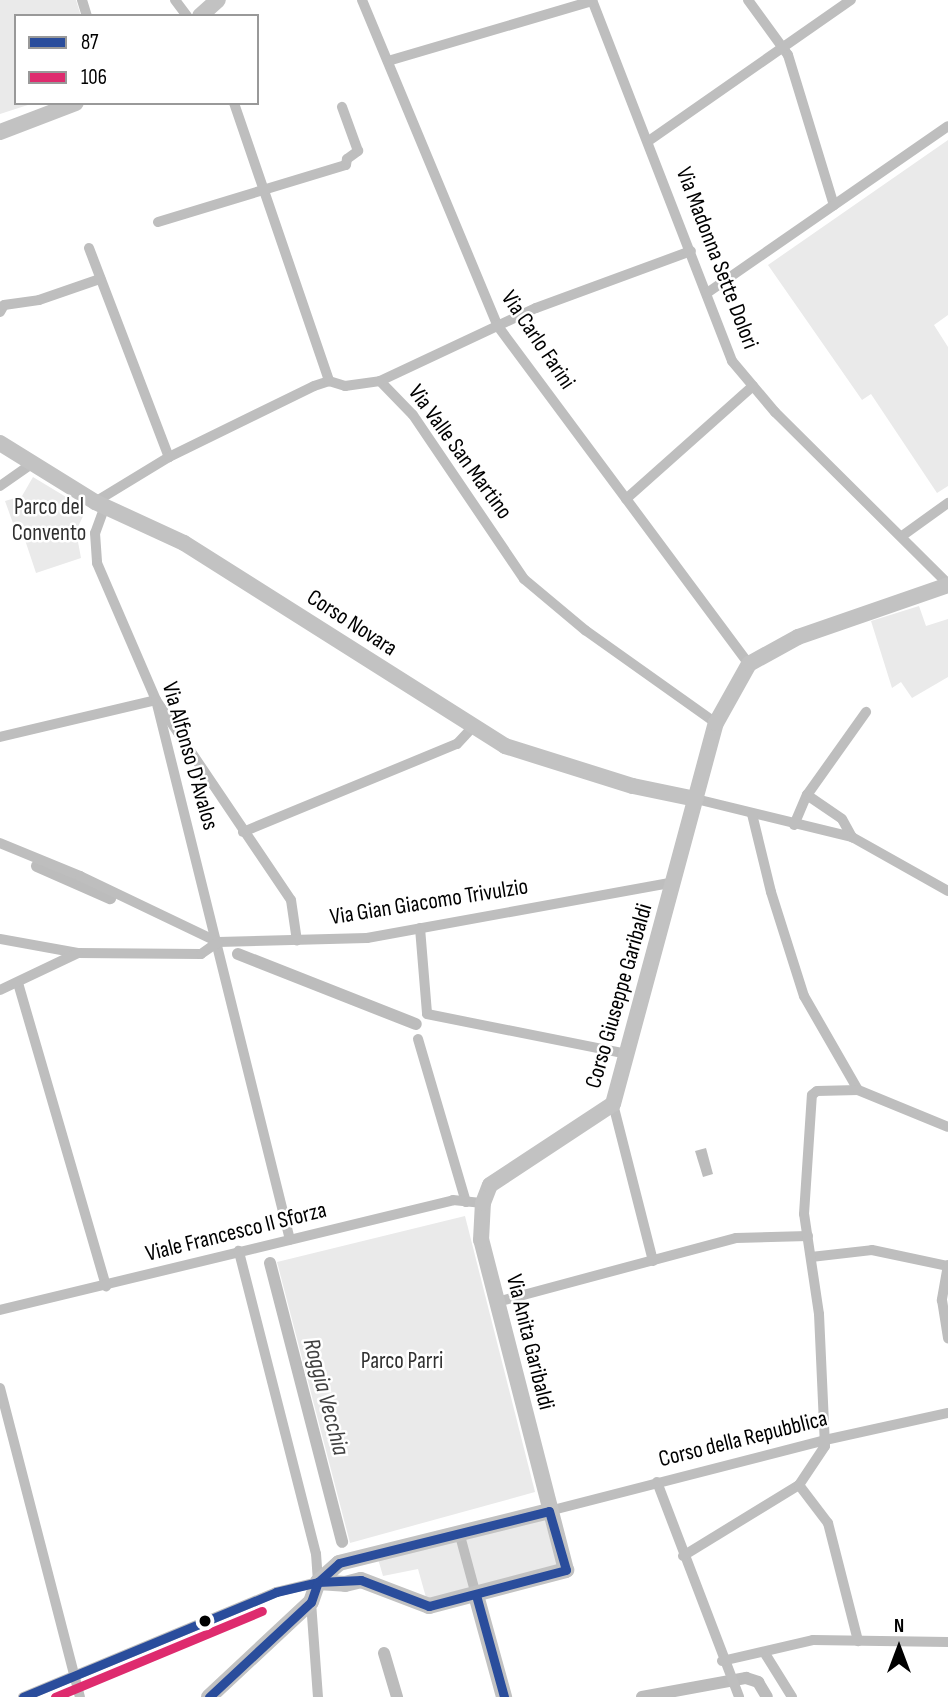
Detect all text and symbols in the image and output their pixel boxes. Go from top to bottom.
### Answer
legend [14,14,259,105]
text: 87 [81,30,99,55]
text: 106 [81,65,107,90]
street label: Via Madonna Sette Dolori [670,163,764,353]
street label: Via Carlo Farini [495,285,581,395]
street label: Via Valle San Martino [402,379,518,525]
park label: Parco del Convento [12,493,86,547]
street label: Corso Novara [302,584,402,662]
street label: Via Alfonso D'Avalos [156,679,224,833]
street label: Via Gian Giacomo Trivulzio [328,873,530,931]
street label: Corso Giuseppe Garibaldi [579,901,659,1091]
street label: Viale Francesco II Sforza [143,1196,329,1268]
street label: Via Anita Garibaldi [500,1271,560,1413]
water label: Roggia Vecchia [297,1335,355,1459]
park label: Parco Parri [361,1347,443,1375]
street label: Corso della Repubblica [656,1405,830,1473]
north arrow [864,1613,934,1683]
unlabelled marker [198,1614,212,1628]
text: N [894,1615,904,1638]

